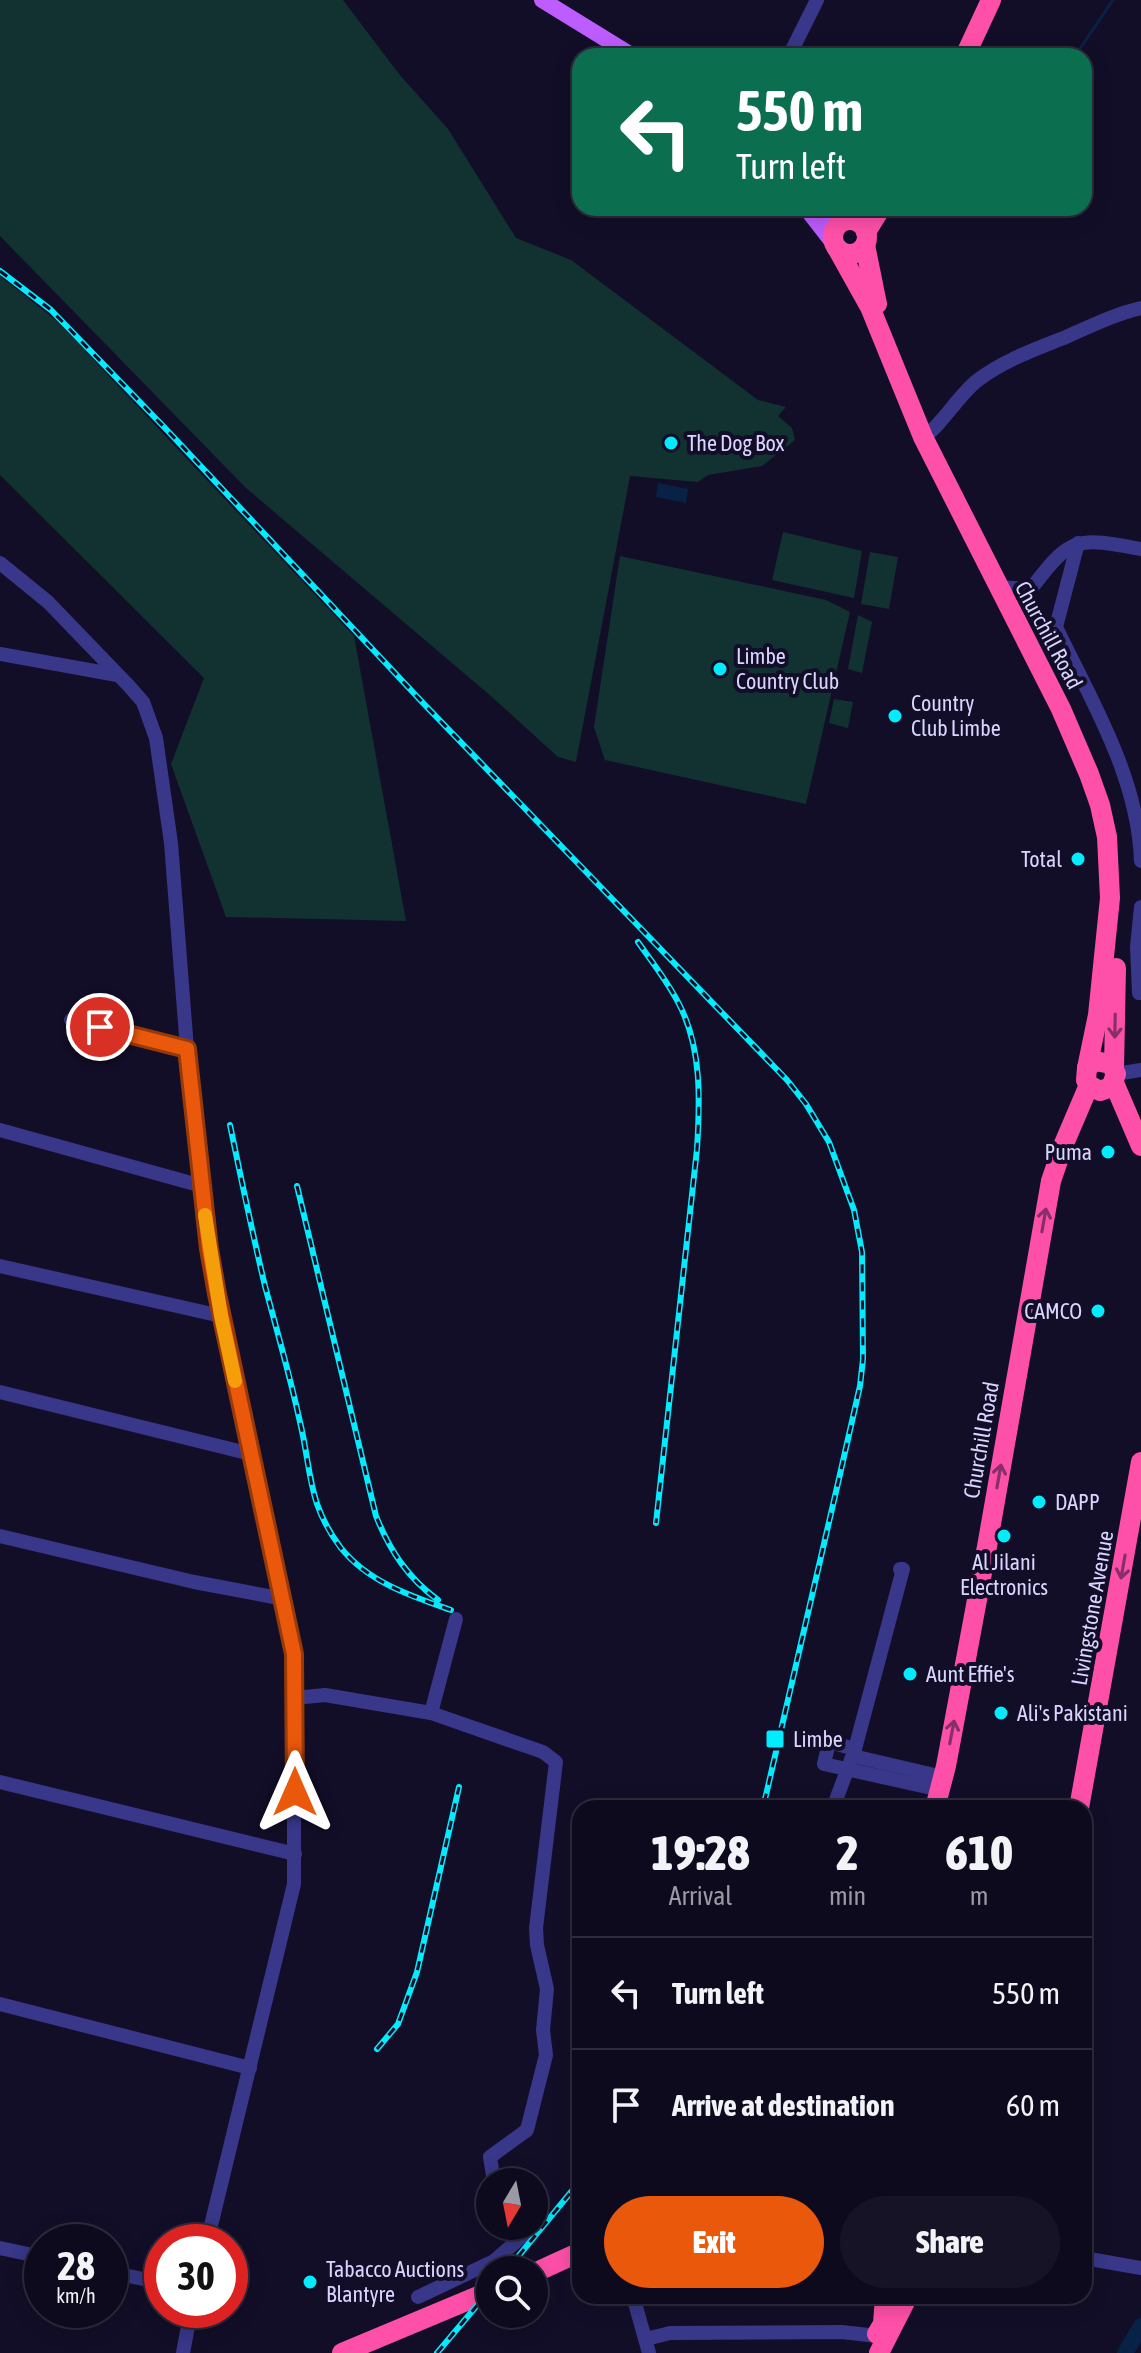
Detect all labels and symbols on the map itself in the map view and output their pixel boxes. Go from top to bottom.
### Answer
place label: The Dog Box [687,430,785,456]
marker: The Dog Box [662,434,680,452]
street label: Churchill Road [1010,577,1088,693]
place label: Limbe Country Club [736,643,839,694]
marker: Limbe Country Club [711,660,729,678]
place label: Country Club Limbe [911,690,1001,741]
marker: Country Club Limbe [886,707,904,725]
place label: Total [1021,846,1062,872]
marker: Total [1069,850,1087,868]
pin [66,993,134,1061]
one-way arrow [1107,1012,1123,1039]
place label: Puma [1045,1139,1092,1165]
marker: Puma [1099,1143,1117,1161]
one-way arrow [1038,1208,1053,1233]
place label: CAMCO [1024,1298,1082,1324]
marker: CAMCO [1089,1302,1107,1320]
street label: Churchill Road [958,1380,1004,1500]
one-way arrow [993,1464,1008,1489]
place label: DAPP [1055,1489,1100,1515]
marker: DAPP [1030,1493,1048,1511]
marker: Al Jilani Electronics [995,1527,1013,1545]
street label: Livingstone Avenue [1066,1529,1118,1687]
place label: Al Jilani Electronics [960,1549,1048,1600]
one-way arrow [1115,1554,1130,1579]
place label: Aunt Effie's [926,1661,1015,1687]
marker: Aunt Effie's [901,1665,919,1683]
place label: Ali's Pakistani [1017,1700,1128,1726]
marker: Ali's Pakistani [992,1704,1010,1722]
one-way arrow [945,1720,960,1745]
place label: Limbe [793,1726,843,1752]
marker: Limbe [764,1728,786,1750]
position arrow [253,1750,337,1834]
north arrow [476,2168,548,2240]
speed limit sign: 30 [144,2224,248,2328]
place label: Tabacco Auctions Blantyre [326,2256,465,2307]
marker: Tabacco Auctions Blantyre [301,2273,319,2291]

